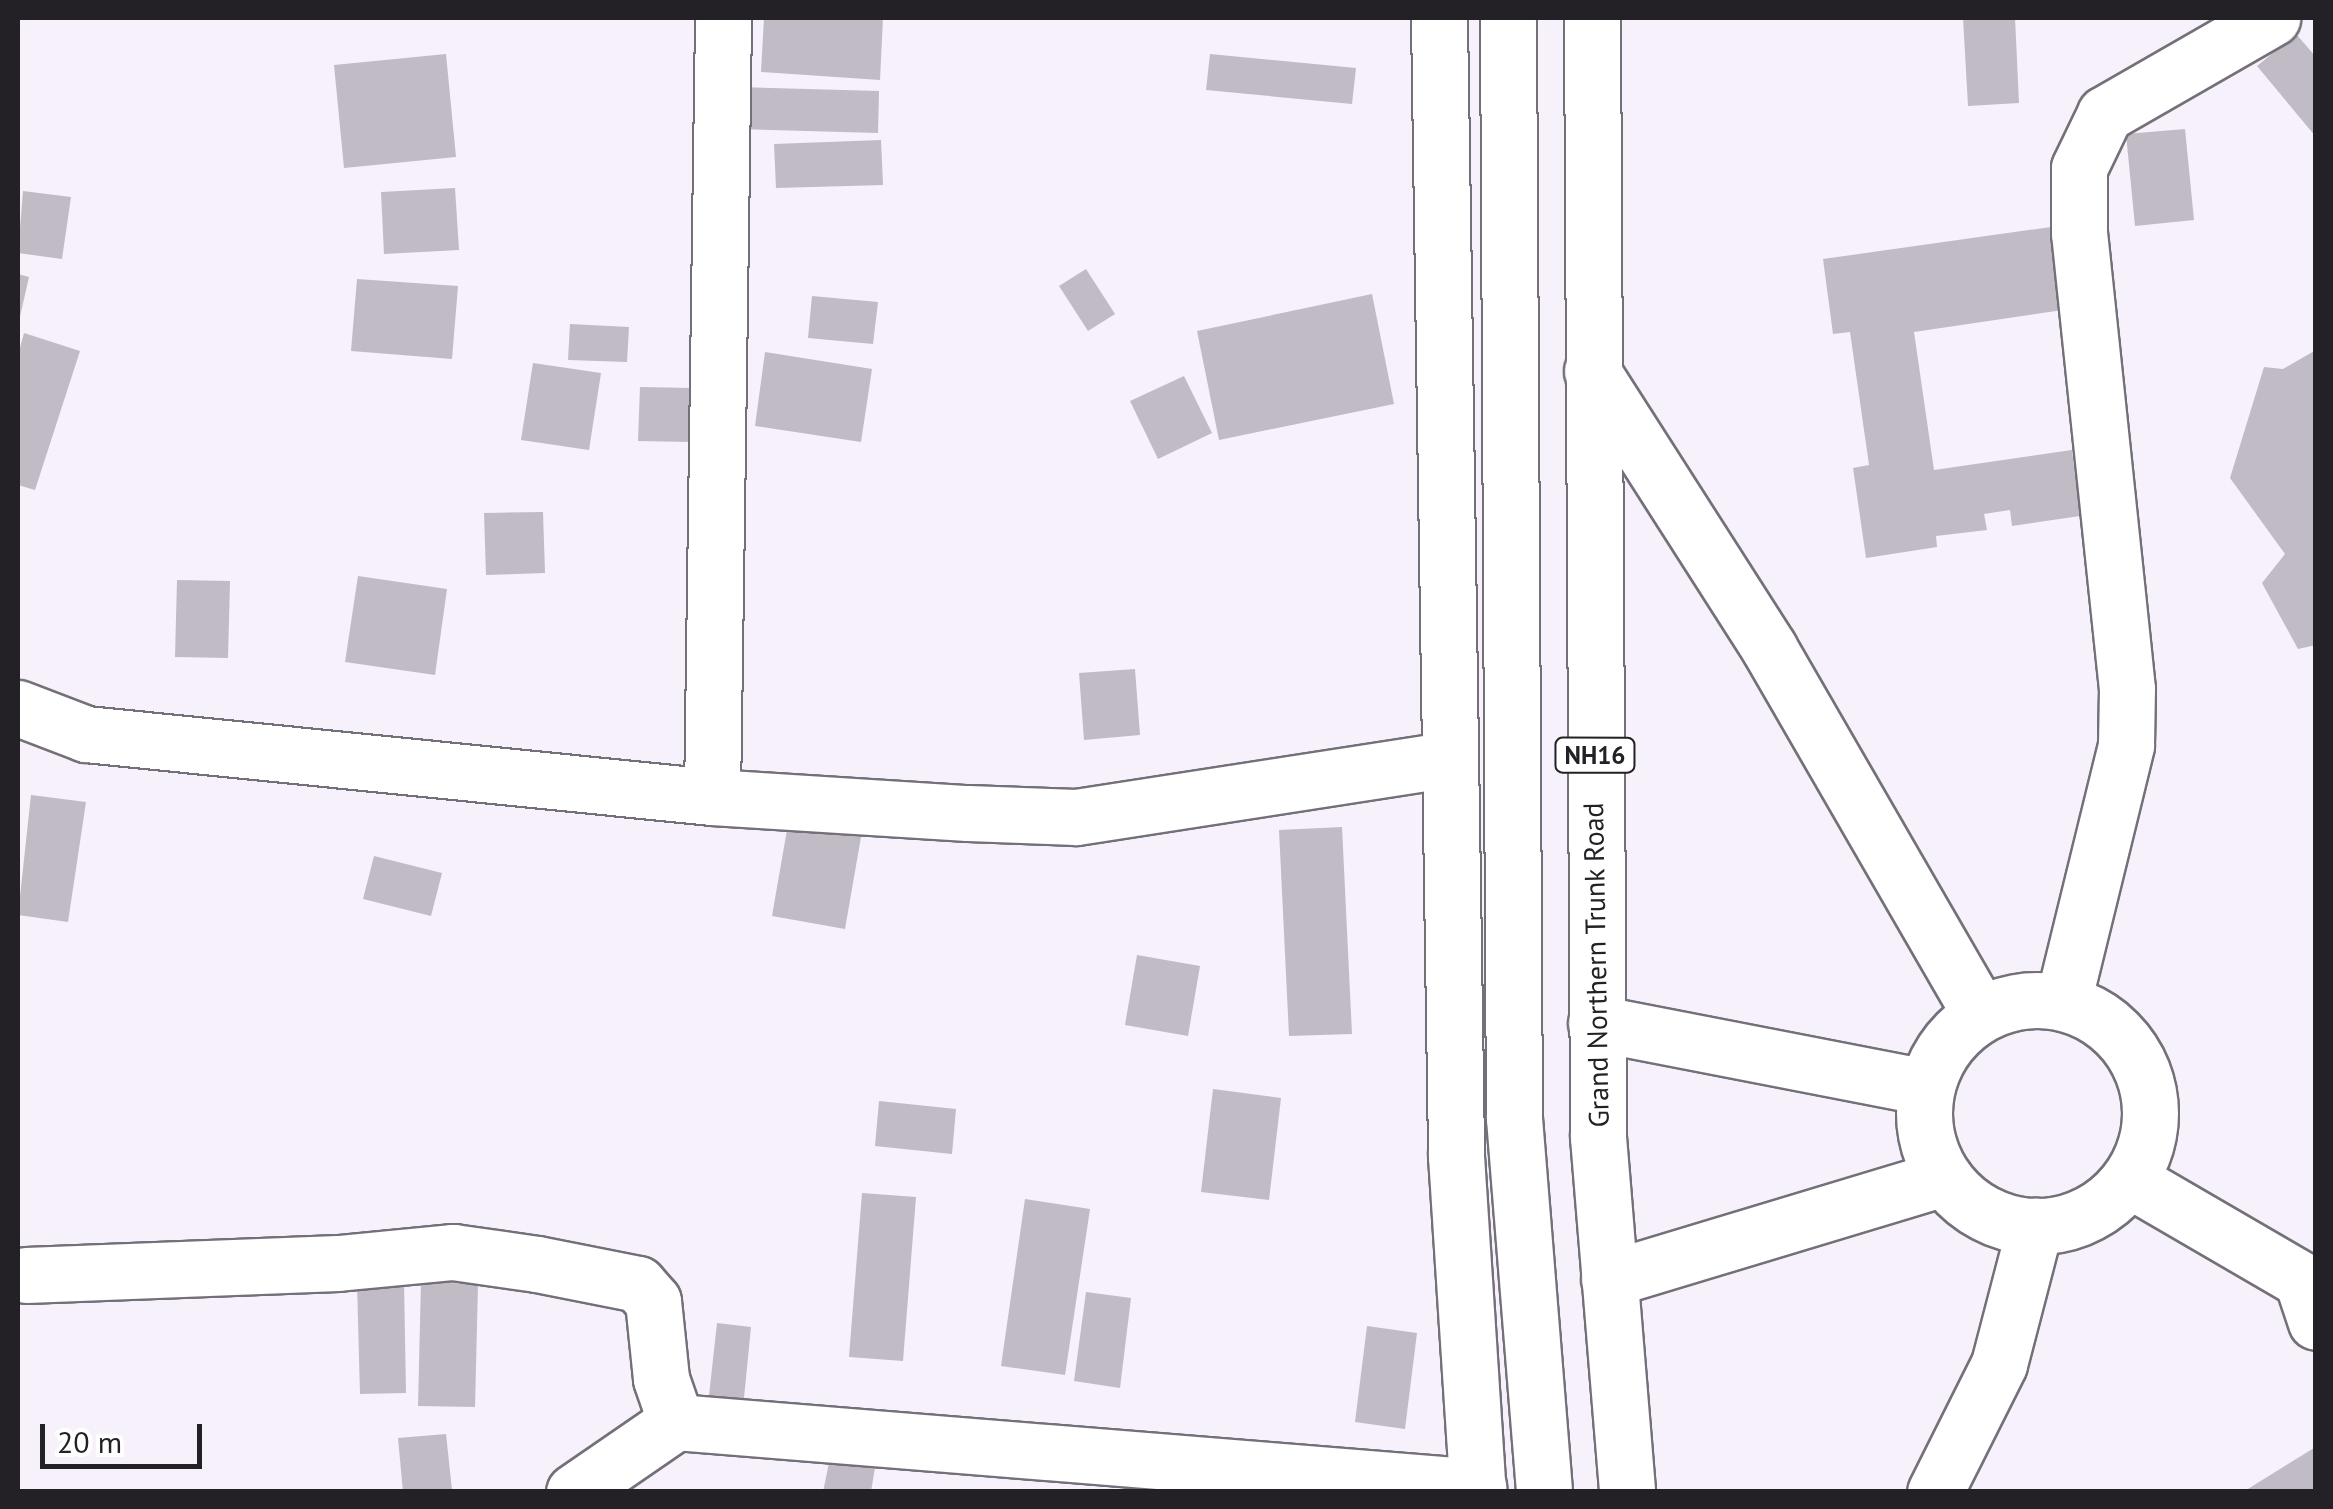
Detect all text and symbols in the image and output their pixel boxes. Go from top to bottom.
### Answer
road number: NH16 [1552,735,1638,775]
street label: Grand Northern Trunk Road [1576,801,1616,1129]
scale bar [45,1404,208,1466]
text: 20 m [57,1422,122,1461]

